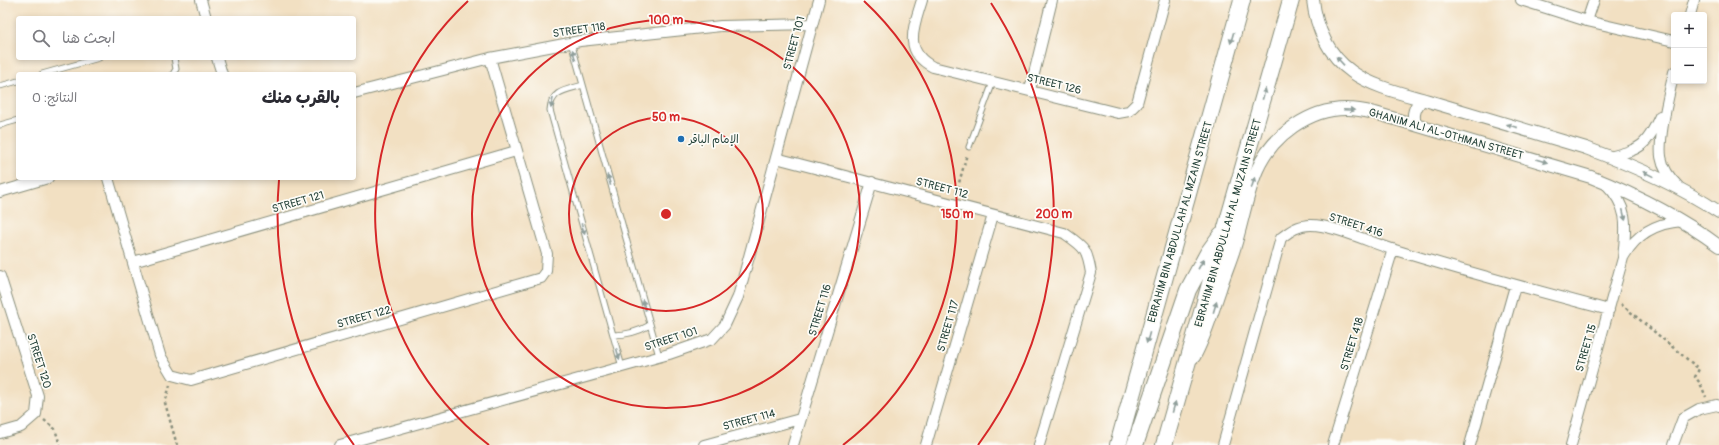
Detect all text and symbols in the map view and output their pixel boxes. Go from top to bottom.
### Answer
map controls [1671,12,1707,84]
button: + [1671,12,1707,48]
text: 100 m [649,13,684,28]
street label: STREET 101 [781,15,807,71]
search box [16,16,356,60]
street label: STREET 118 [552,20,607,40]
icon: search [30,27,52,49]
text: ابحث هنا [62,29,115,48]
one-way arrow [1228,31,1234,44]
button: − [1671,48,1707,84]
one-way arrow [571,49,577,61]
one-way arrow [1335,56,1345,66]
street label: STREET 126 [1025,71,1083,97]
text: بالقرب منك [262,87,340,108]
one-way arrow [1261,88,1267,100]
text: النتائج: 0 [32,90,77,106]
one-way arrow [548,97,554,110]
one-way arrow [1343,106,1355,113]
street label: GHANIM ALI AL-OTHMAN STREET [1367,106,1525,162]
text: 50 m [652,110,680,125]
street label: EBRAHIM BIN ABDULLAH AL MUZAIN STREET [1192,117,1264,329]
street label: EBRAHIM BIN ABDULLAH AL MZAIN STREET [1145,120,1215,324]
one-way arrow [1506,123,1518,129]
place label: الإمام الباقر [688,133,739,148]
marker: الإمام الباقر [676,134,686,144]
one-way arrow [1536,158,1548,164]
one-way arrow [1642,171,1654,177]
one-way arrow [606,174,612,186]
street label: STREET 112 [914,175,970,201]
one-way arrow [1250,176,1256,188]
street label: STREET 121 [270,188,326,216]
centre of rings [659,207,673,221]
text: 150 m [941,207,974,222]
text: 200 m [1036,207,1073,222]
one-way arrow [1622,209,1628,221]
street label: STREET 416 [1327,210,1385,240]
one-way arrow [580,223,586,235]
one-way arrow [1198,258,1205,270]
street label: STREET 116 [806,282,834,338]
street label: STREET 117 [934,298,962,353]
one-way arrow [641,299,647,311]
one-way arrow [1212,301,1218,313]
street label: STREET 122 [336,303,392,331]
street label: STREET 418 [1338,315,1366,372]
street label: STREET 15 [1573,323,1599,373]
street label: STREET 101 [643,324,699,354]
street label: STREET 120 [24,332,54,390]
one-way arrow [1145,332,1151,344]
one-way arrow [615,348,621,360]
one-way arrow [1171,401,1177,413]
street label: STREET 114 [721,407,777,433]

